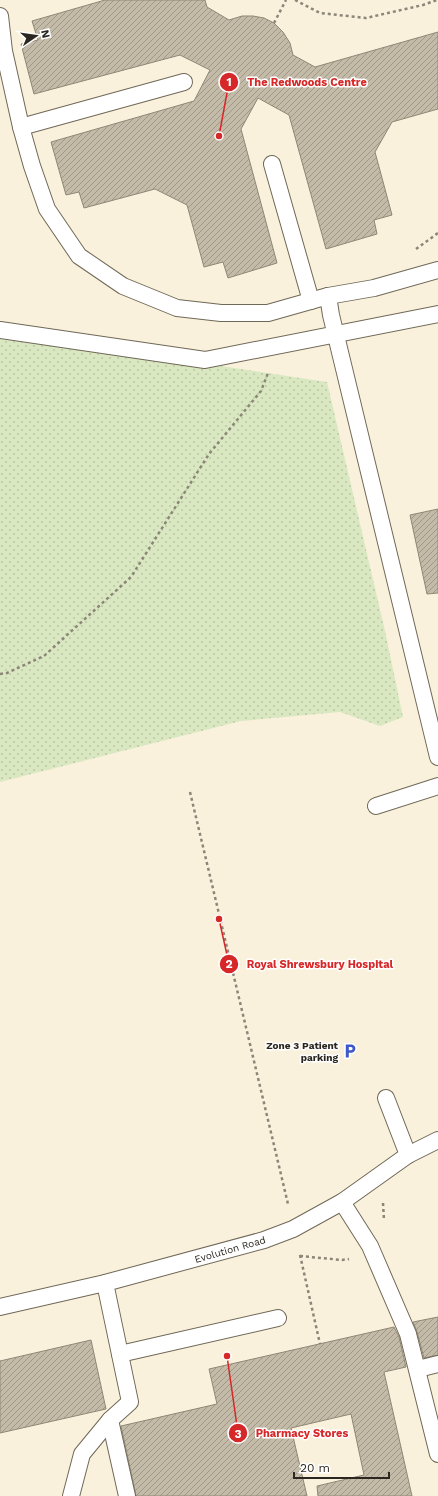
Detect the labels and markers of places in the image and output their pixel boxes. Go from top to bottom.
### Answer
callout: The Redwoods Centre [219,70,375,93]
callout: Royal Shrewsbury Hospital [219,953,402,976]
place label: Zone 3 Patient parking [266,1040,339,1063]
parking icon: Zone 3 Patient parking [341,1042,359,1060]
callout: Pharmacy Stores [228,1422,357,1445]

